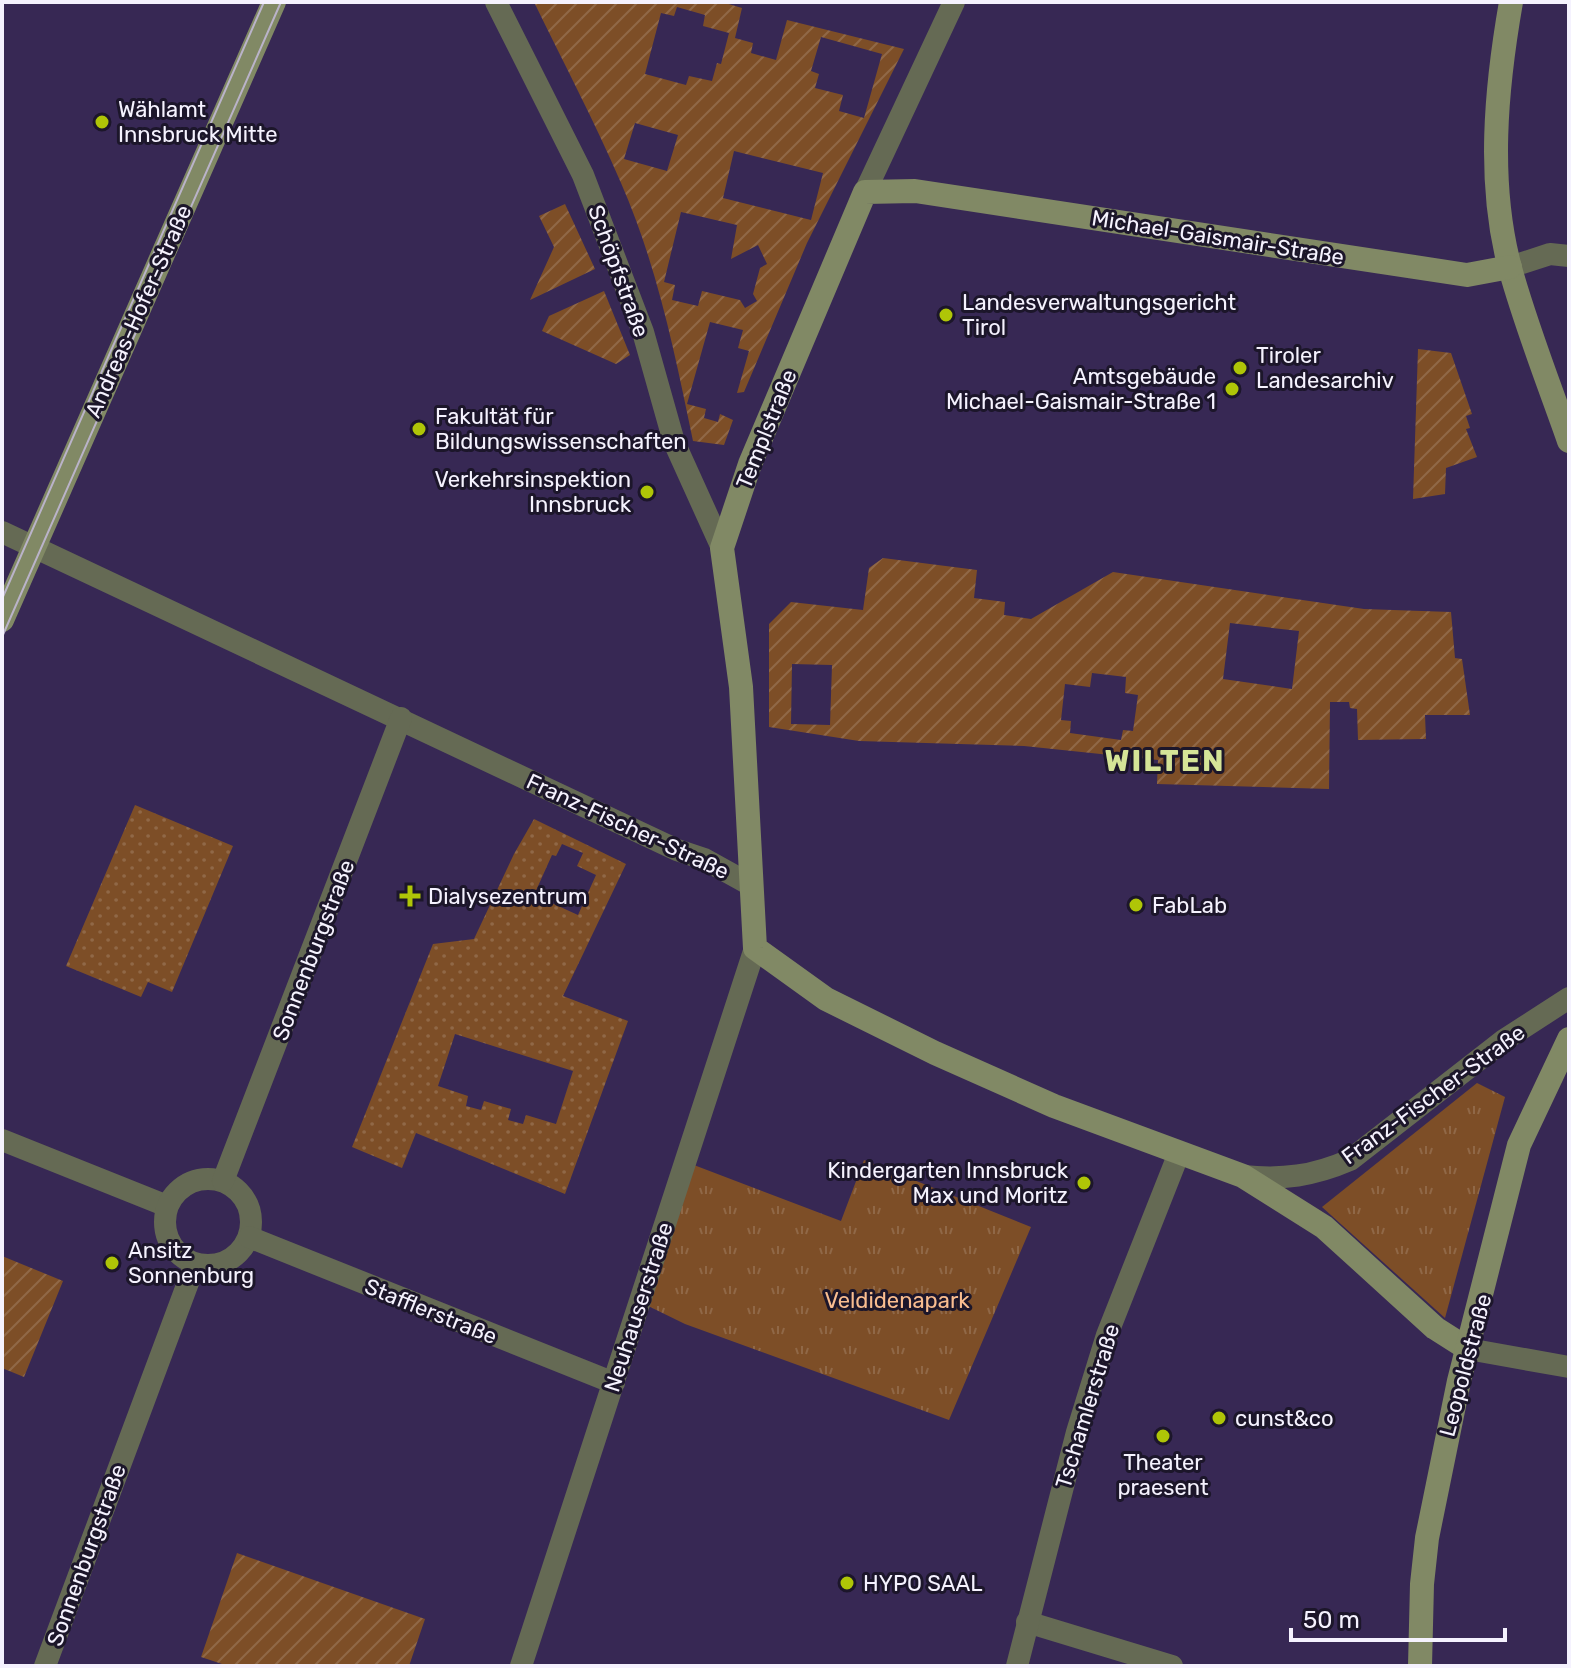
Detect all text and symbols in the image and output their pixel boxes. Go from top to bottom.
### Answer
place label: Wählamt Innsbruck Mitte [118,96,278,148]
marker: Wählamt Innsbruck Mitte [93,113,111,131]
street label: Andreas-Hofer-Straße [79,201,197,422]
street label: Schöpfstraße [582,201,655,341]
street label: Michael-Gaismair-Straße [1090,204,1346,271]
place label: Landesverwaltungsgericht Tirol [962,289,1236,341]
marker: Landesverwaltungsgericht Tirol [937,306,955,324]
place label: Tiroler Landesarchiv [1256,342,1394,394]
marker: Tiroler Landesarchiv [1231,359,1249,377]
place label: Amtsgebäude Michael-Gaismair-Straße 1 [946,363,1216,415]
street label: Templstraße [730,366,803,493]
marker: Amtsgebäude Michael-Gaismair-Straße 1 [1223,380,1241,398]
place label: Fakultät für Bildungswissenschaften [435,403,687,455]
marker: Fakultät für Bildungswissenschaften [410,420,428,438]
place label: Verkehrsinspektion Innsbruck [434,466,632,518]
marker: Verkehrsinspektion Innsbruck [638,483,656,501]
district label: WILTEN [1105,743,1226,779]
street label: Franz-Fischer-Straße [522,768,733,885]
street label: Sonnenburgstraße [267,856,360,1044]
place label: Dialysezentrum [428,883,588,910]
marker: Dialysezentrum [399,885,421,907]
place label: FabLab [1152,892,1227,919]
marker: FabLab [1127,896,1145,914]
street label: Franz-Fischer-Straße [1336,1019,1530,1170]
place label: Kindergarten Innsbruck Max und Moritz [827,1157,1069,1209]
marker: Kindergarten Innsbruck Max und Moritz [1075,1174,1093,1192]
street label: Neuhauserstraße [598,1219,679,1395]
place label: Ansitz Sonnenburg [128,1237,254,1289]
marker: Ansitz Sonnenburg [103,1254,121,1272]
street label: Stafflerstraße [361,1273,501,1350]
park label: Veldidenapark [824,1287,970,1314]
street label: Leopoldstraße [1433,1291,1498,1439]
street label: Tschamlerstraße [1050,1321,1125,1492]
place label: cunst&co [1235,1405,1334,1432]
marker: cunst&co [1210,1409,1228,1427]
marker: Theater praesent [1154,1427,1172,1445]
place label: Theater praesent [1117,1449,1209,1501]
street label: Sonnenburgstraße [41,1461,132,1650]
place label: HYPO SAAL [863,1570,983,1597]
marker: HYPO SAAL [838,1574,856,1592]
scale bar [1291,1592,1505,1642]
text: 50 m [1303,1606,1360,1634]

